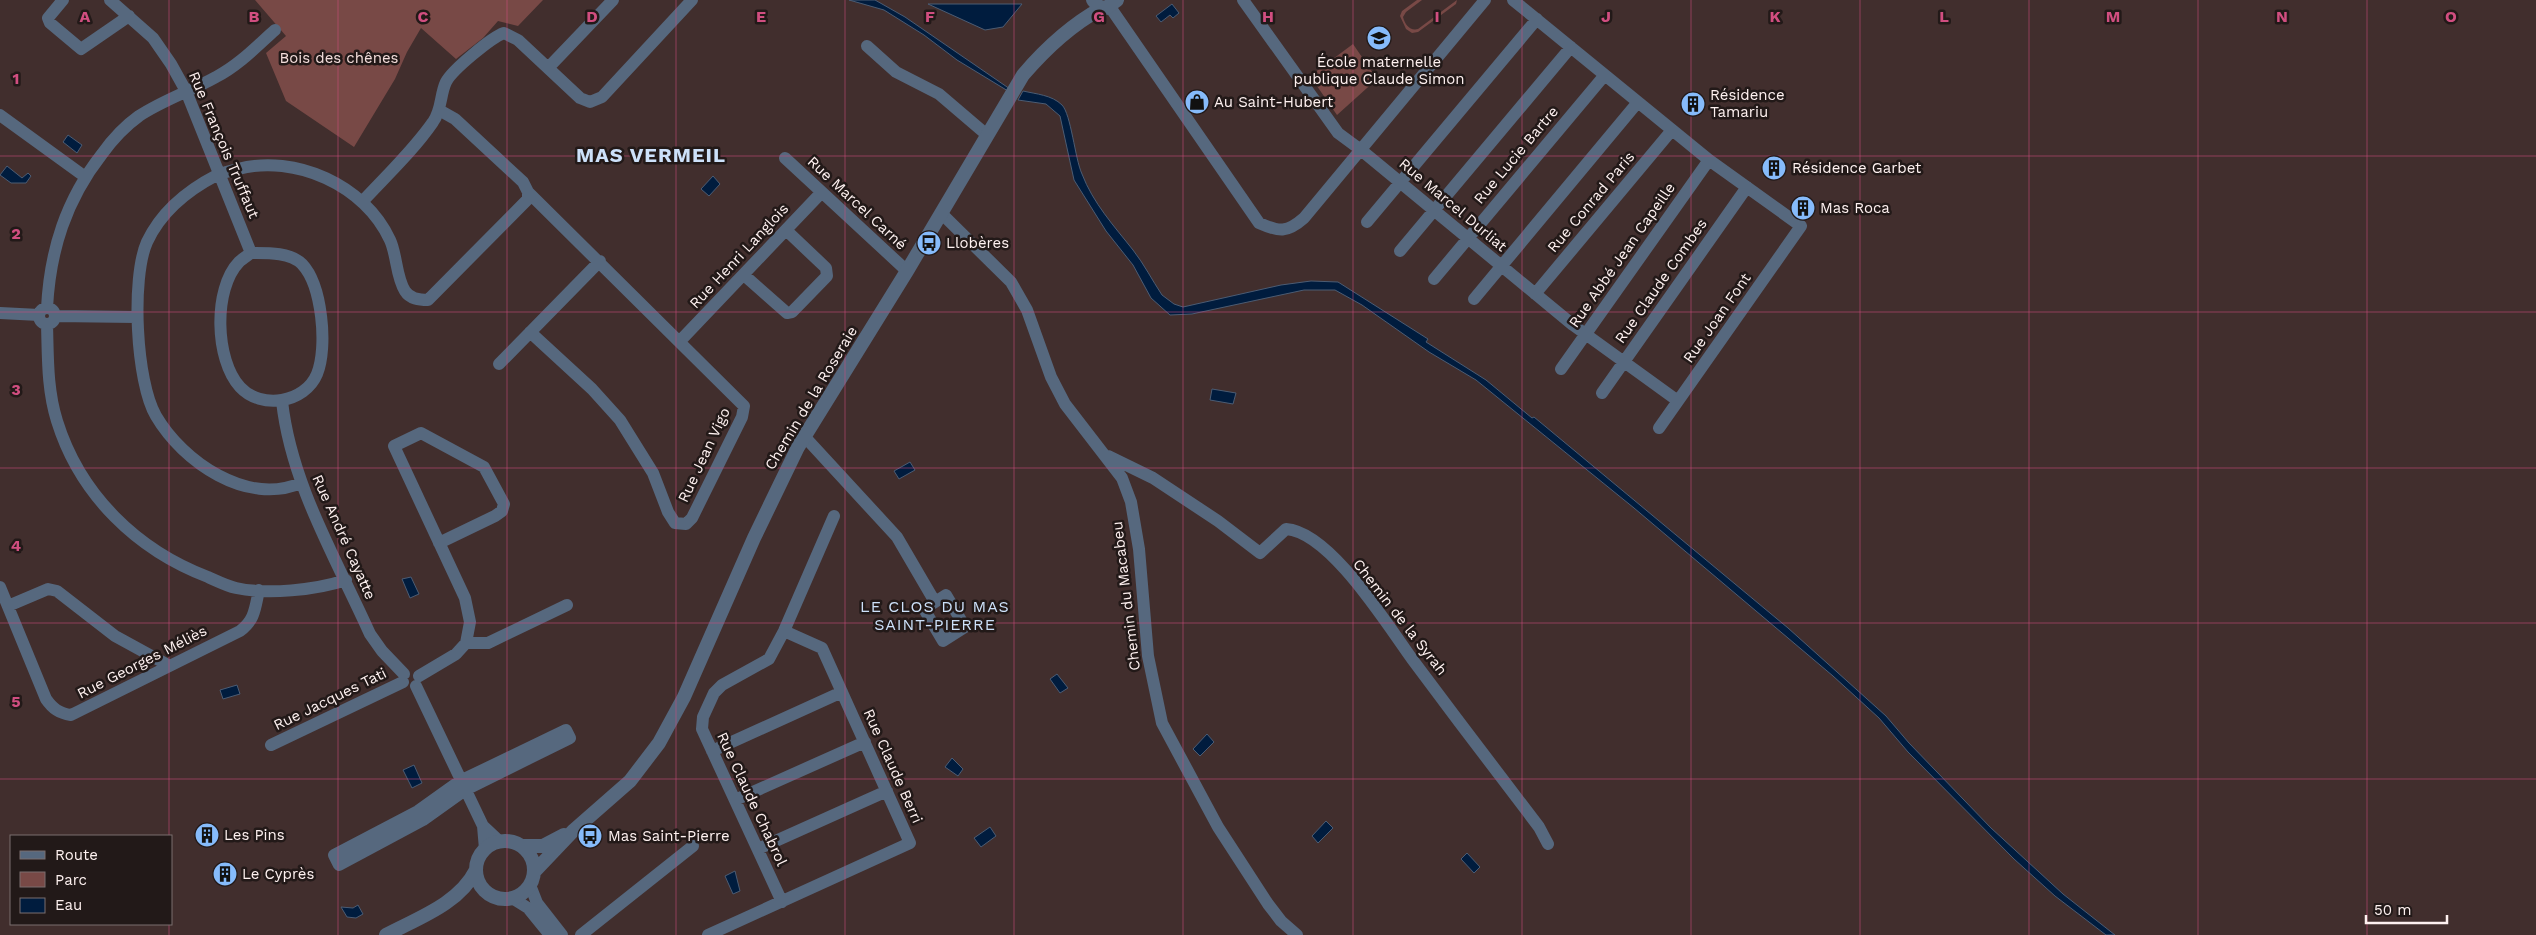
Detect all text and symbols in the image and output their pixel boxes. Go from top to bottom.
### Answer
text: A [80,7,91,26]
text: B [249,7,260,26]
text: C [418,7,429,26]
text: D [586,7,598,26]
text: E [756,7,766,26]
text: F [925,7,935,26]
text: G [1093,7,1105,26]
text: H [1262,7,1274,26]
text: I [1434,7,1440,26]
text: J [1601,7,1611,26]
text: K [1769,7,1781,26]
text: L [1939,7,1949,26]
text: M [2106,7,2120,26]
text: N [2276,7,2288,26]
text: O [2445,7,2457,26]
school or university icon: École maternelle publique Claude Simon [1366,25,1392,51]
park label: Bois des chênes [279,49,399,67]
place label: École maternelle publique Claude Simon [1294,53,1465,88]
text: 1 [13,69,19,88]
street label: Rue François Truffaut [185,69,263,222]
place label: Résidence Tamariu [1710,86,1785,121]
shop icon: Au Saint-Hubert [1184,89,1210,115]
building icon: Résidence Tamariu [1680,91,1706,117]
place label: Au Saint-Hubert [1214,93,1334,111]
street label: Rue Lucie Bartre [1470,103,1562,207]
district label: MAS VERMEIL [576,143,726,167]
street label: Rue Conrad Paris [1544,148,1638,256]
street label: Rue Marcel Carné [804,152,910,254]
street label: Rue Marcel Durliat [1395,155,1511,256]
building icon: Résidence Garbet [1761,155,1787,181]
place label: Résidence Garbet [1792,159,1922,177]
street label: Rue Abbé Jean Capeille [1565,179,1679,331]
building icon: Mas Roca [1790,195,1816,221]
place label: Mas Roca [1820,199,1890,217]
street label: Rue Henri Langlois [686,200,792,312]
street label: Rue Claude Combes [1611,215,1711,347]
text: 2 [11,224,21,243]
bus stop icon: Llobères [916,230,942,256]
place label: Llobères [946,234,1009,252]
street label: Rue Joan Font [1679,269,1755,366]
street label: Chemin de la Roseraie [761,323,861,473]
text: 3 [11,380,21,399]
street label: Rue Jean Vigo [674,405,734,505]
street label: Rue André Cayatte [308,472,380,602]
street label: Chemin du Macabeu [1108,520,1144,672]
text: 4 [11,536,21,555]
street label: Chemin de la Syrah [1349,555,1451,679]
district label: LE CLOS DU MAS SAINT-PIERRE [860,597,1010,634]
street label: Rue Georges Méliès [74,621,210,703]
street label: Rue Jacques Tati [271,664,389,734]
text: 5 [11,692,21,711]
street label: Rue Claude Berri [860,706,926,826]
street label: Rue Claude Chabrol [713,729,791,869]
building icon: Les Pins [194,822,220,848]
bus stop icon: Mas Saint-Pierre [577,823,603,849]
place label: Les Pins [224,826,285,844]
place label: Mas Saint-Pierre [608,827,730,845]
legend [10,835,172,925]
text: Route [55,846,98,864]
building icon: Le Cyprès [212,861,238,887]
place label: Le Cyprès [242,865,314,883]
text: Parc [55,871,87,889]
scale bar [2366,892,2447,924]
text: Eau [55,896,82,914]
text: 50 m [2374,901,2411,919]

